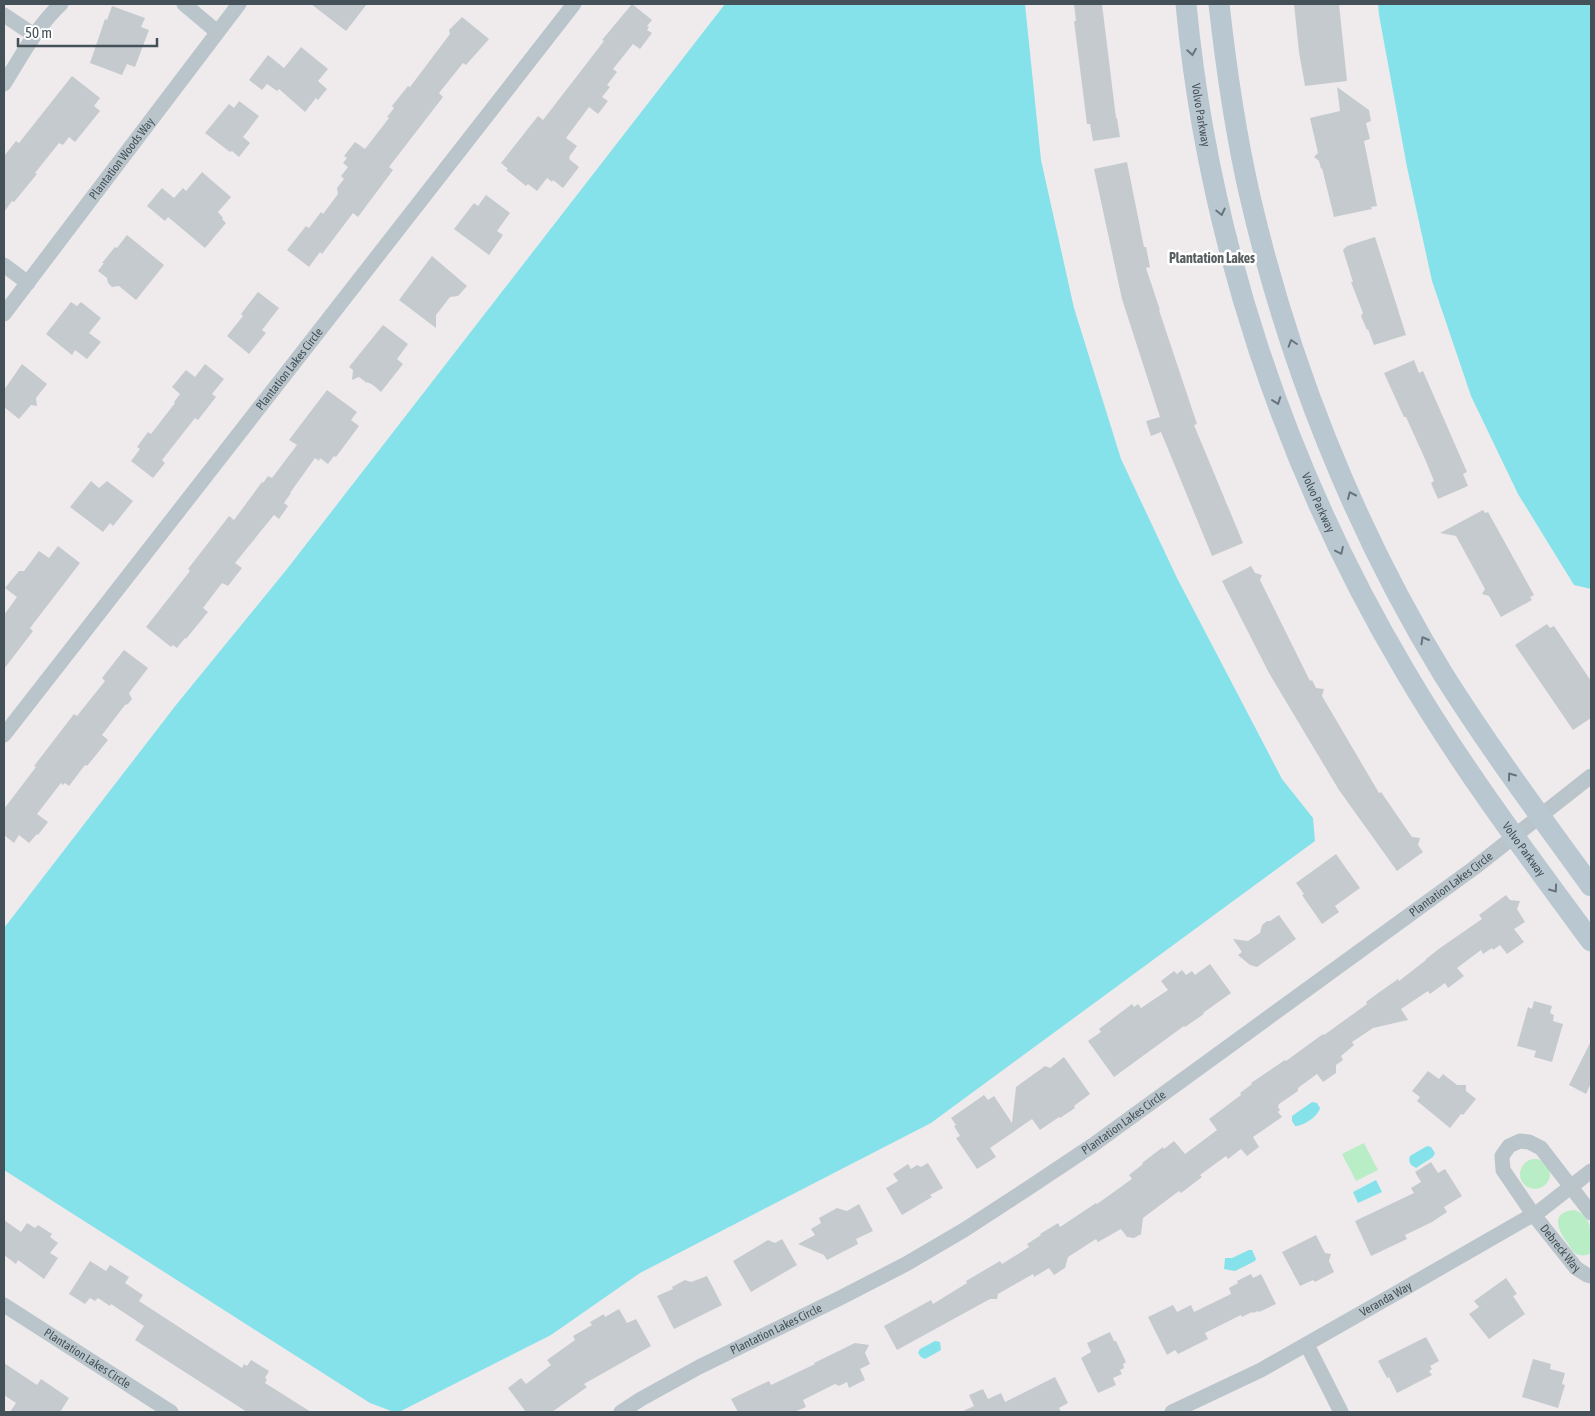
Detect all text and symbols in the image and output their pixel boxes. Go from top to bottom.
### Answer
scale bar [18,15,156,47]
text: 50 m [25,24,52,41]
one-way arrow [1186,48,1196,56]
street label: Volvo Parkway [1189,82,1213,148]
street label: Plantation Woods Way [86,115,157,202]
one-way arrow [1215,207,1226,216]
district label: Plantation Lakes [1169,250,1255,266]
street label: Plantation Lakes Circle [253,325,326,413]
one-way arrow [1288,340,1298,348]
one-way arrow [1271,396,1281,405]
street label: Volvo Parkway [1299,471,1338,535]
one-way arrow [1346,491,1357,500]
one-way arrow [1334,546,1345,555]
one-way arrow [1420,636,1430,645]
one-way arrow [1508,773,1517,782]
street label: Volvo Parkway [1499,819,1548,879]
street label: Plantation Lakes Circle [1407,849,1496,920]
one-way arrow [1548,883,1557,893]
street label: Plantation Lakes Circle [1079,1088,1168,1158]
street label: Debreck Way [1537,1222,1583,1276]
street label: Veranda Way [1357,1279,1414,1319]
street label: Plantation Lakes Circle [728,1301,824,1358]
street label: Plantation Lakes Circle [41,1325,133,1391]

